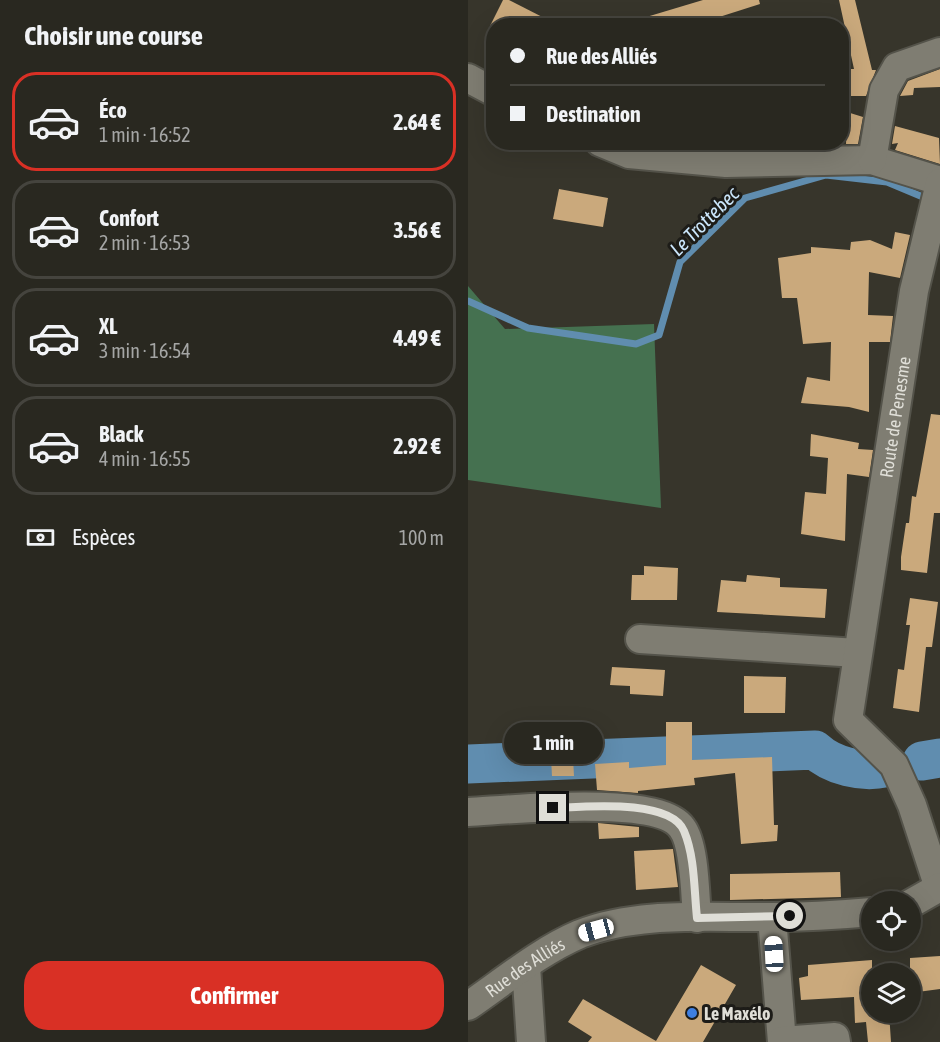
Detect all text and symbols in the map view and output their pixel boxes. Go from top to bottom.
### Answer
text: Choisir une course [24,20,203,51]
text: Rue des Alliés [546,43,657,69]
icon: car [27,95,81,149]
text: Éco [99,97,127,123]
text: Destination [546,101,641,127]
text: 2.64 € [393,109,441,135]
text: 1 min · 16:52 [99,123,191,146]
water label: Le Trottebec [665,181,744,260]
icon: car [27,203,81,257]
text: Confort [99,205,159,231]
text: 3.56 € [393,217,441,243]
text: 2 min · 16:53 [99,231,191,254]
icon: car [27,311,81,365]
text: XL [99,313,117,339]
text: 4.49 € [393,325,441,351]
text: 3 min · 16:54 [99,339,191,362]
street label: Route de Penesme [875,355,914,479]
icon: car [27,419,81,473]
text: Black [99,421,143,447]
text: 2.92 € [393,433,441,459]
text: 4 min · 16:55 [99,447,191,470]
icon: cash [24,521,57,554]
text: Espèces [72,524,135,550]
text: 100 m [399,526,444,549]
callout: 1 min [504,721,602,763]
text: 1 min [533,731,574,754]
route end [539,794,566,821]
map controls [861,891,921,1023]
button: locate [861,891,921,951]
route start [776,902,803,929]
car [576,917,616,943]
street label: Rue des Alliés [481,933,568,1001]
car [764,936,784,972]
button: Confirmer [24,961,444,1030]
button: layers [861,963,921,1023]
place label: Le Maxélo [704,1003,770,1024]
marker: Le Maxélo [685,1006,699,1020]

